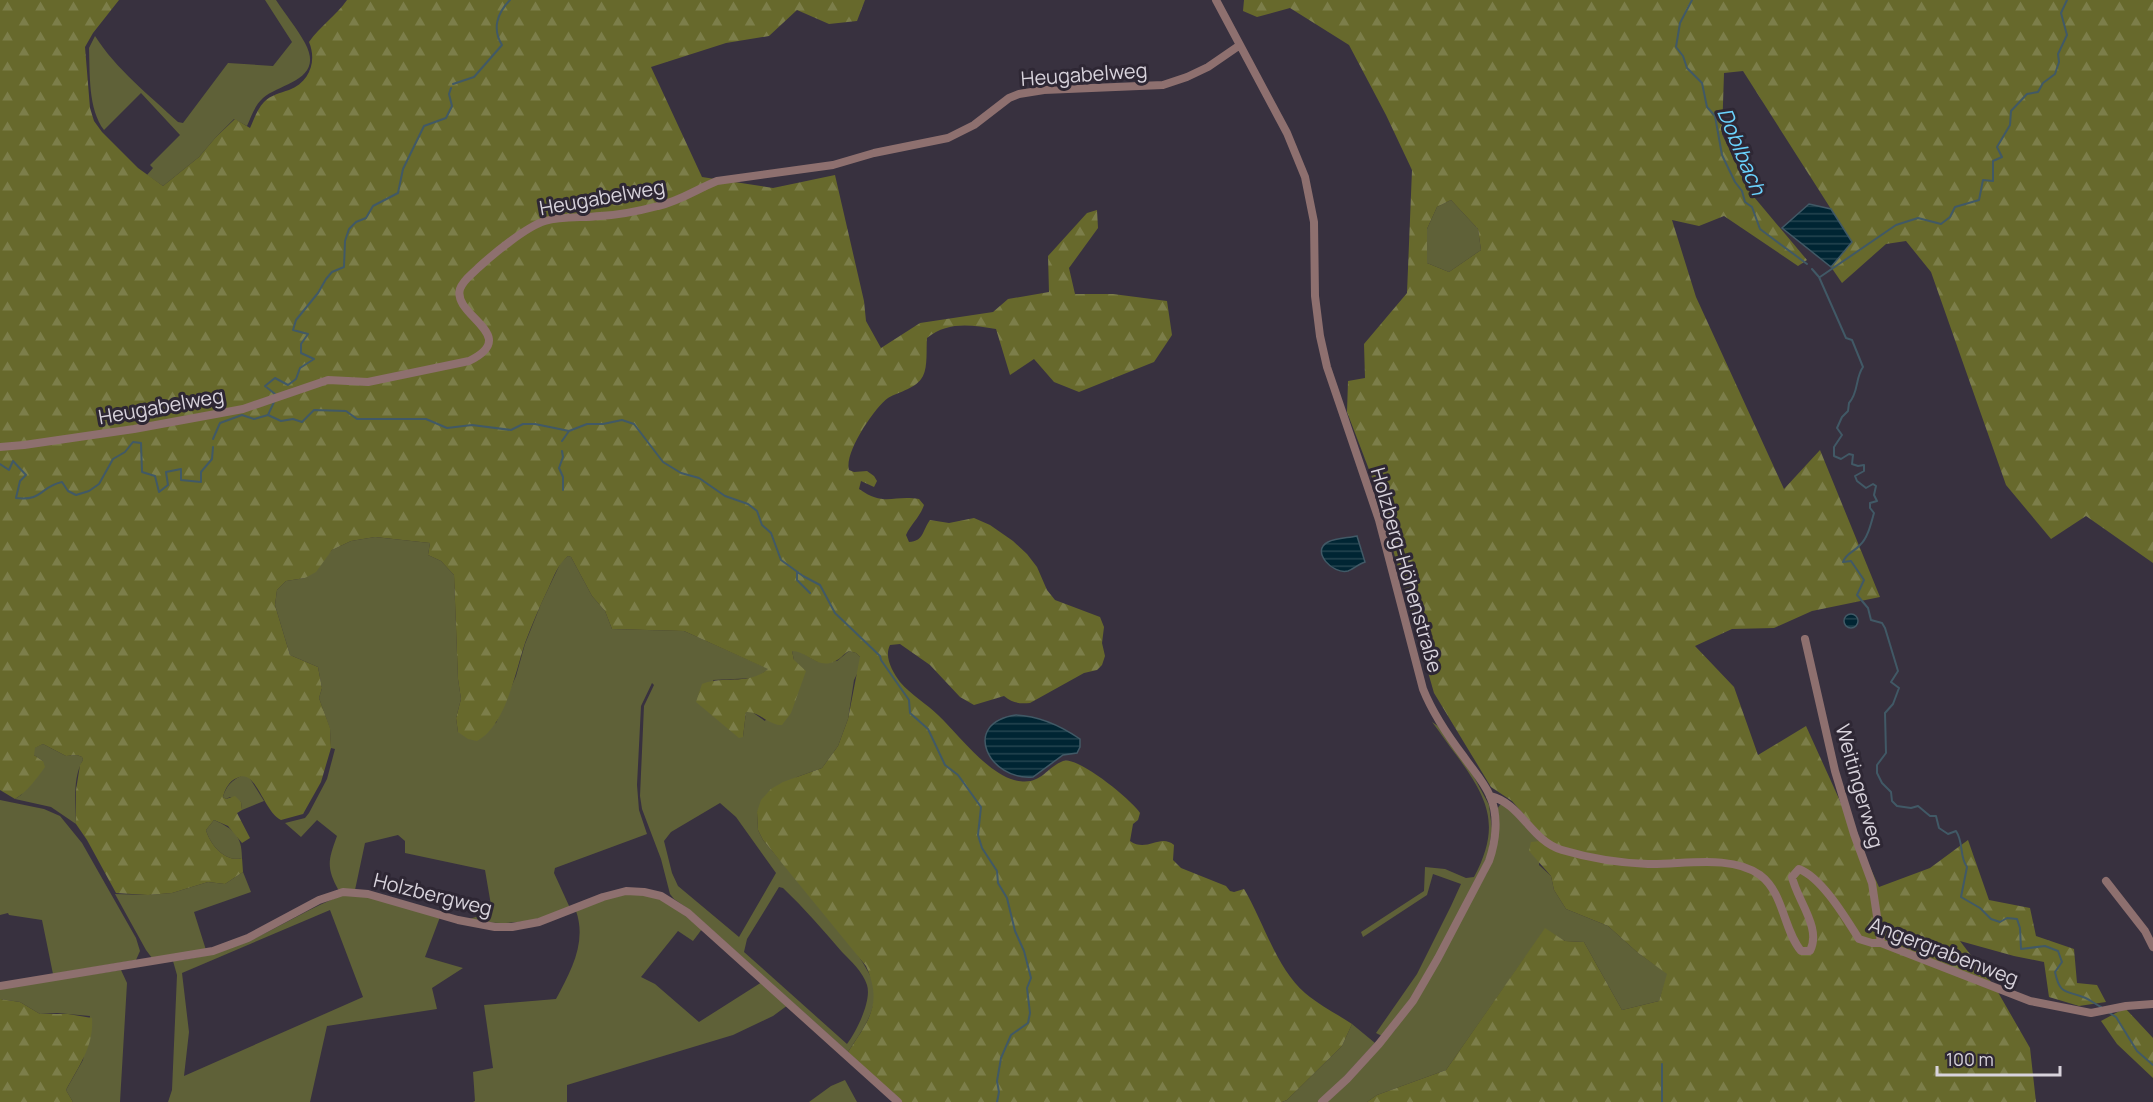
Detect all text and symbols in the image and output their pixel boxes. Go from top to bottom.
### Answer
street label: Heugabelweg [1020,56,1148,92]
water label: Doblbach [1711,103,1773,200]
street label: Heugabelweg [537,173,667,221]
street label: Heugabelweg [96,382,226,430]
street label: Holzberg-Höhenstraße [1365,464,1449,676]
street label: Weitingerweg [1829,721,1891,851]
street label: Holzbergweg [371,866,495,922]
street label: Angergrabenweg [1865,910,2023,992]
scale bar [1937,1039,2060,1077]
text: 100 m [1946,1047,1994,1071]

